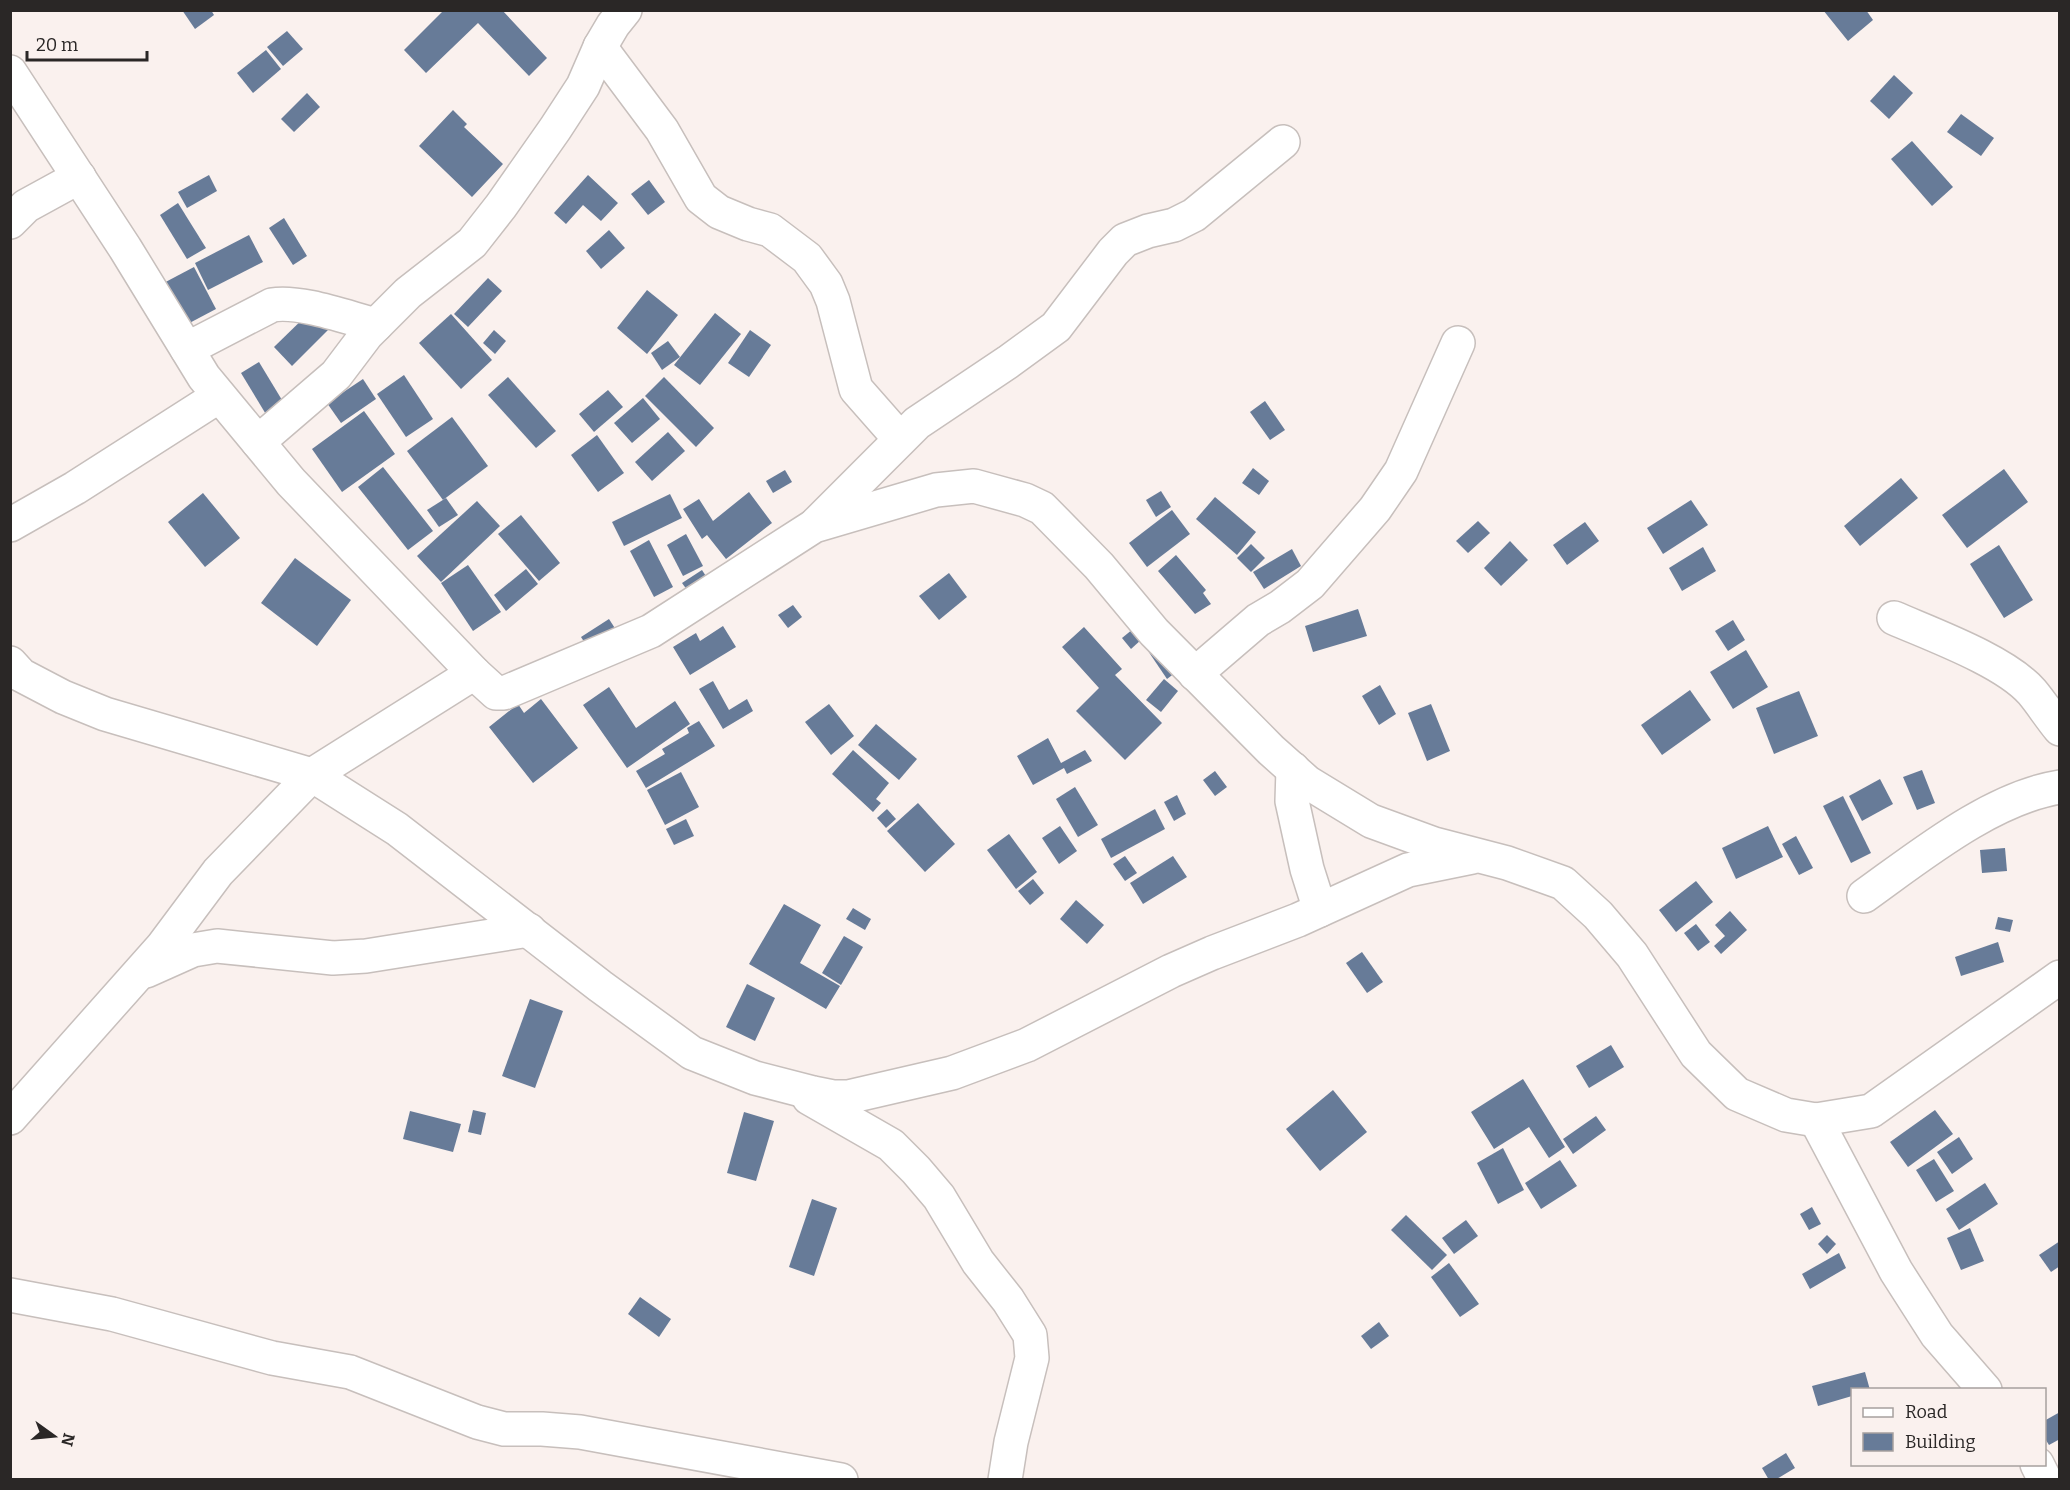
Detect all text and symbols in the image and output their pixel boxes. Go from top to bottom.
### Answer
scale bar [27,24,147,62]
text: 20 m [36,34,78,56]
legend [1851,1388,2046,1466]
text: Road [1905,1401,1948,1423]
north arrow [24,1406,84,1466]
text: N [57,1431,79,1448]
text: Building [1905,1431,1976,1453]

